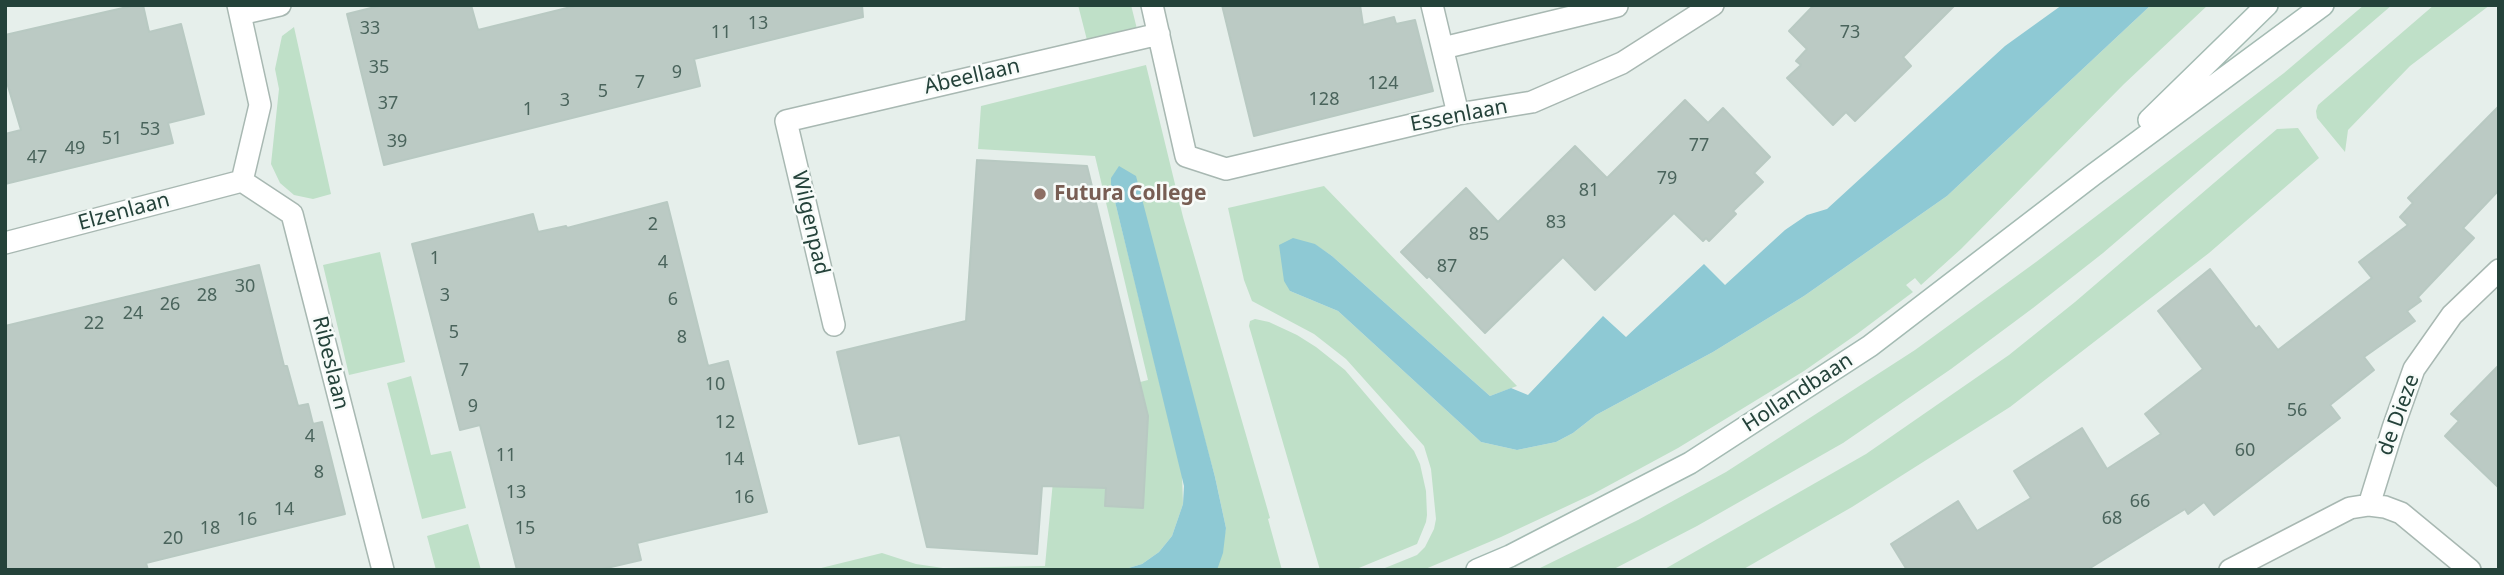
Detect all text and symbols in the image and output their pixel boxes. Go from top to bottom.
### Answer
house number: 13 [748,13,768,35]
house number: 33 [360,18,380,40]
house number: 11 [711,22,731,44]
house number: 73 [1840,22,1860,44]
street label: Abeellaan [922,54,1022,100]
house number: 35 [369,57,389,79]
house number: 9 [672,62,682,84]
house number: 7 [635,72,645,94]
house number: 124 [1368,73,1398,95]
house number: 5 [598,81,608,103]
house number: 128 [1309,89,1339,111]
house number: 3 [560,90,570,112]
house number: 37 [378,93,398,115]
street label: Essenlaan [1408,94,1510,138]
house number: 1 [523,99,533,121]
house number: 53 [140,119,160,141]
house number: 51 [102,128,122,150]
house number: 39 [387,131,407,153]
house number: 77 [1689,135,1709,157]
house number: 49 [65,138,85,160]
house number: 47 [27,147,47,169]
house number: 79 [1657,168,1677,190]
street label: Wilgenpad [786,169,834,277]
house number: 81 [1579,180,1599,202]
place label: Futura College [1054,181,1206,207]
marker: Futura College [1032,186,1048,202]
street label: Elzenlaan [75,188,173,236]
house number: 83 [1546,212,1566,234]
house number: 2 [648,214,658,236]
house number: 85 [1469,224,1489,246]
house number: 1 [430,248,440,270]
house number: 4 [658,252,668,274]
house number: 87 [1437,256,1457,278]
house number: 30 [235,276,255,298]
house number: 28 [197,285,217,307]
house number: 3 [440,285,450,307]
house number: 6 [668,289,678,311]
house number: 26 [160,294,180,316]
house number: 24 [123,303,143,325]
house number: 22 [84,313,104,335]
street label: Ribeslaan [306,314,354,412]
house number: 5 [449,322,459,344]
house number: 8 [677,327,687,349]
street label: Hollandbaan [1738,348,1858,438]
house number: 7 [459,360,469,382]
street label: de Dieze [2373,371,2425,459]
house number: 10 [705,374,725,396]
house number: 9 [468,396,478,418]
house number: 56 [2287,400,2307,422]
house number: 12 [715,412,735,434]
house number: 4 [305,426,315,448]
house number: 60 [2235,440,2255,462]
house number: 11 [496,445,516,467]
house number: 14 [724,449,744,471]
house number: 8 [314,462,324,484]
house number: 13 [506,482,526,504]
house number: 16 [734,487,754,509]
house number: 66 [2130,491,2150,513]
house number: 14 [274,499,294,521]
house number: 68 [2102,508,2122,530]
house number: 16 [237,509,257,531]
house number: 18 [200,518,220,540]
house number: 15 [515,518,535,540]
house number: 20 [163,528,183,550]

